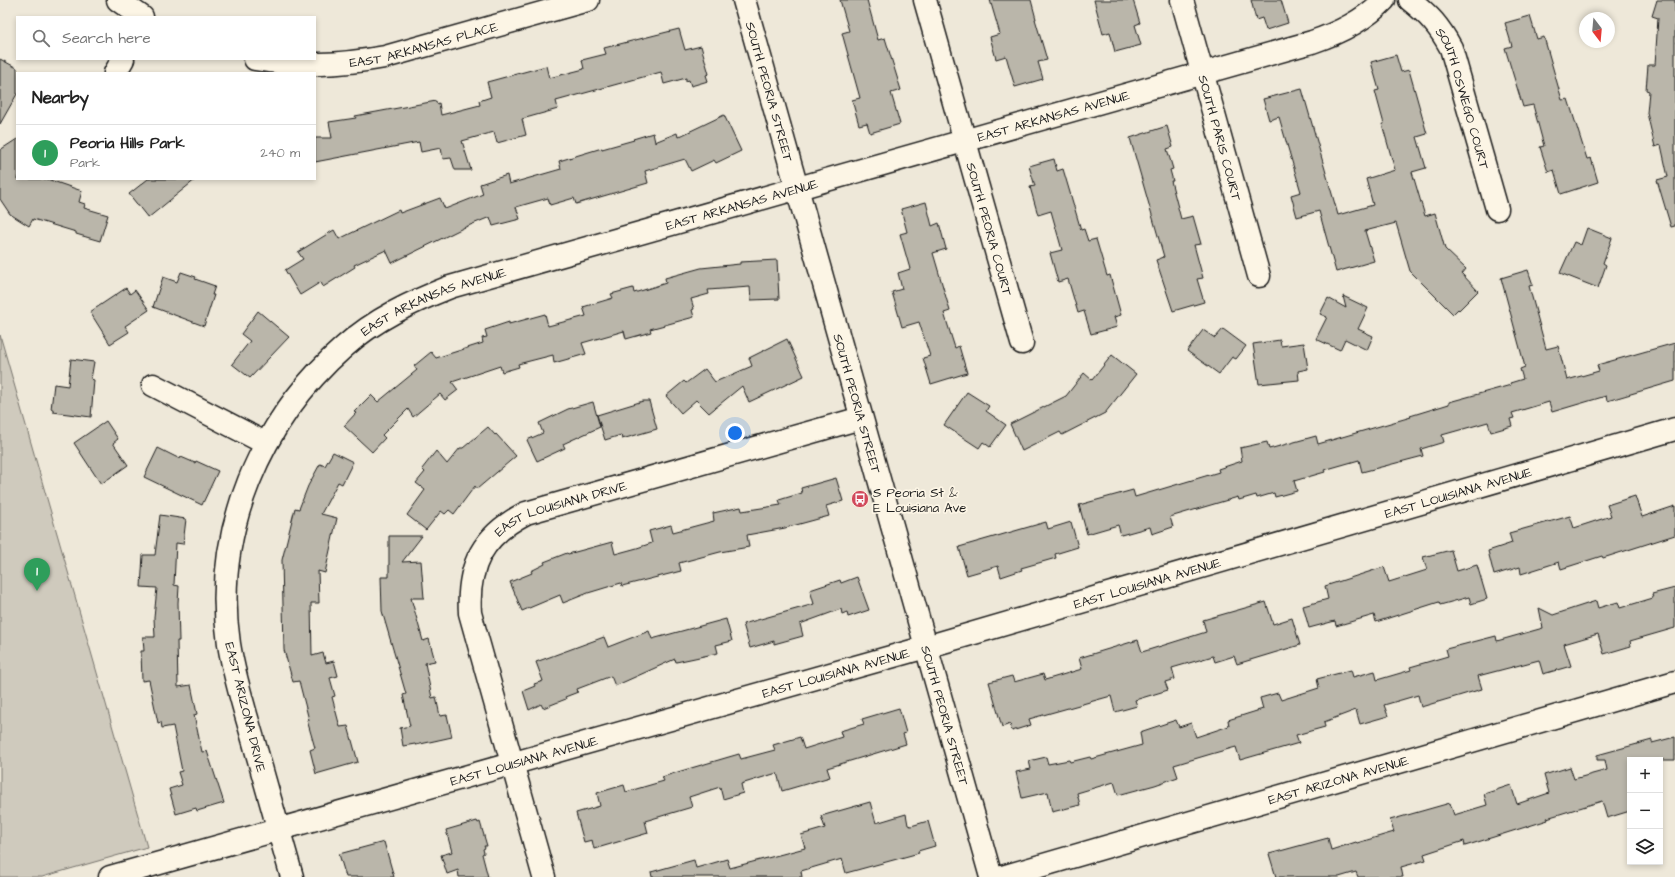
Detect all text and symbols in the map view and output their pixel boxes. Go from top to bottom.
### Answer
north arrow [1579,12,1615,48]
search box [16,16,316,60]
street label: EAST ARKANSAS PLACE [348,18,500,72]
street label: SOUTH PEORIA STREET [741,20,797,164]
street label: SOUTH OSWEGO COURT [1431,24,1493,172]
icon: search [30,27,52,49]
text: Search here [62,28,151,49]
street label: SOUTH PARIS COURT [1193,73,1246,204]
text: Nearby [32,86,89,110]
street label: EAST ARKANSAS AVENUE [975,86,1132,147]
text: Peoria Hills Park [70,133,185,154]
text: 1 [44,144,46,162]
text: 240 m [260,144,300,162]
text: Park [70,154,100,172]
street label: SOUTH PEORIA COURT [961,161,1016,299]
street label: EAST ARKANSAS AVENUE [664,175,820,235]
street label: EAST ARKANSAS AVENUE [357,263,509,341]
street label: SOUTH PEORIA STREET [828,332,885,476]
your location [725,423,745,443]
street label: EAST LOUISIANA AVENUE [1383,463,1534,523]
street label: EAST LOUISIANA DRIVE [491,477,629,541]
place label: S Peoria St & E Louisiana Ave [873,484,966,517]
bus stop icon: S Peoria St & E Louisiana Ave [850,489,870,509]
street label: EAST LOUISIANA AVENUE [1072,554,1223,614]
pin: 1 [24,558,50,591]
street label: EAST ARIZONA DRIVE [220,640,270,774]
street label: EAST LOUISIANA AVENUE [760,644,912,703]
street label: SOUTH PEORIA STREET [916,644,973,788]
street label: EAST LOUISIANA AVENUE [448,732,600,791]
street label: EAST ARIZONA AVENUE [1266,752,1411,809]
map controls [1627,757,1663,865]
button: + [1627,757,1663,793]
button: − [1627,793,1663,829]
button: layers [1627,829,1663,865]

